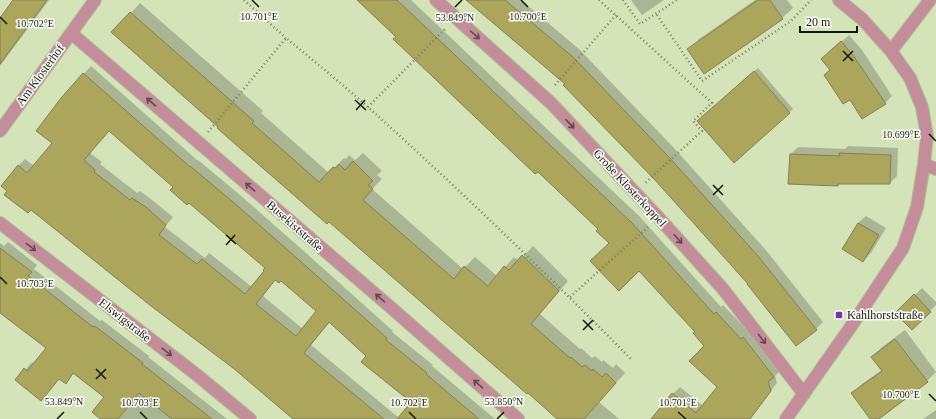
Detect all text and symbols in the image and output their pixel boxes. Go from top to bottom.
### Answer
scale bar [800,8,857,34]
text: 10.701°E [240,11,278,22]
text: 10.700°E [509,11,547,22]
text: 53.849°N [436,12,474,23]
text: 20 m [806,15,831,29]
text: 10.702°E [16,18,54,29]
one-way arrow [470,30,480,39]
street label: Am Klosterhof [13,42,67,108]
one-way arrow [146,98,156,107]
one-way arrow [566,119,575,129]
text: 10.699°E [882,129,920,140]
street label: Große Klosterkoppel [590,146,670,230]
one-way arrow [244,182,255,191]
street label: Busekiststraße [264,198,326,254]
one-way arrow [674,234,683,244]
one-way arrow [25,243,36,251]
text: 10.703°E [16,278,54,289]
one-way arrow [375,294,386,303]
street label: Elswigstraße [96,295,154,345]
place label: Kahlhorststraße [847,308,923,322]
marker: Kahlhorststraße [834,310,844,320]
one-way arrow [757,333,766,344]
one-way arrow [161,348,172,357]
one-way arrow [474,380,484,389]
text: 10.700°E [882,389,920,400]
text: 53.849°N [45,396,83,407]
text: 53.850°N [485,396,523,407]
text: 10.703°E [121,397,159,408]
text: 10.702°E [390,397,428,408]
text: 10.701°E [659,397,697,408]

